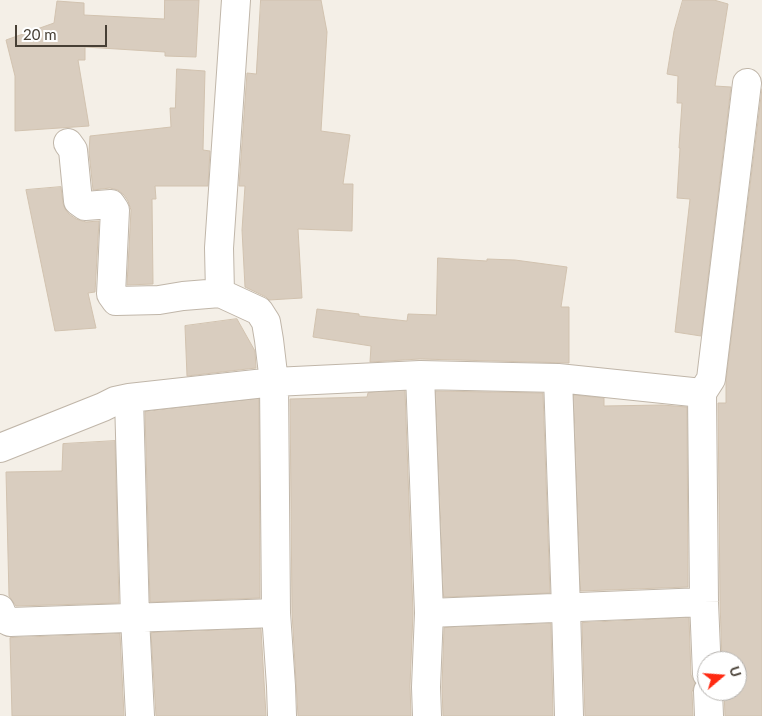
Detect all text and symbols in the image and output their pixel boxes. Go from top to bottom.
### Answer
scale bar [18,15,110,47]
text: 20 m [23,25,57,43]
north arrow [697,651,747,701]
text: U [726,664,745,679]

